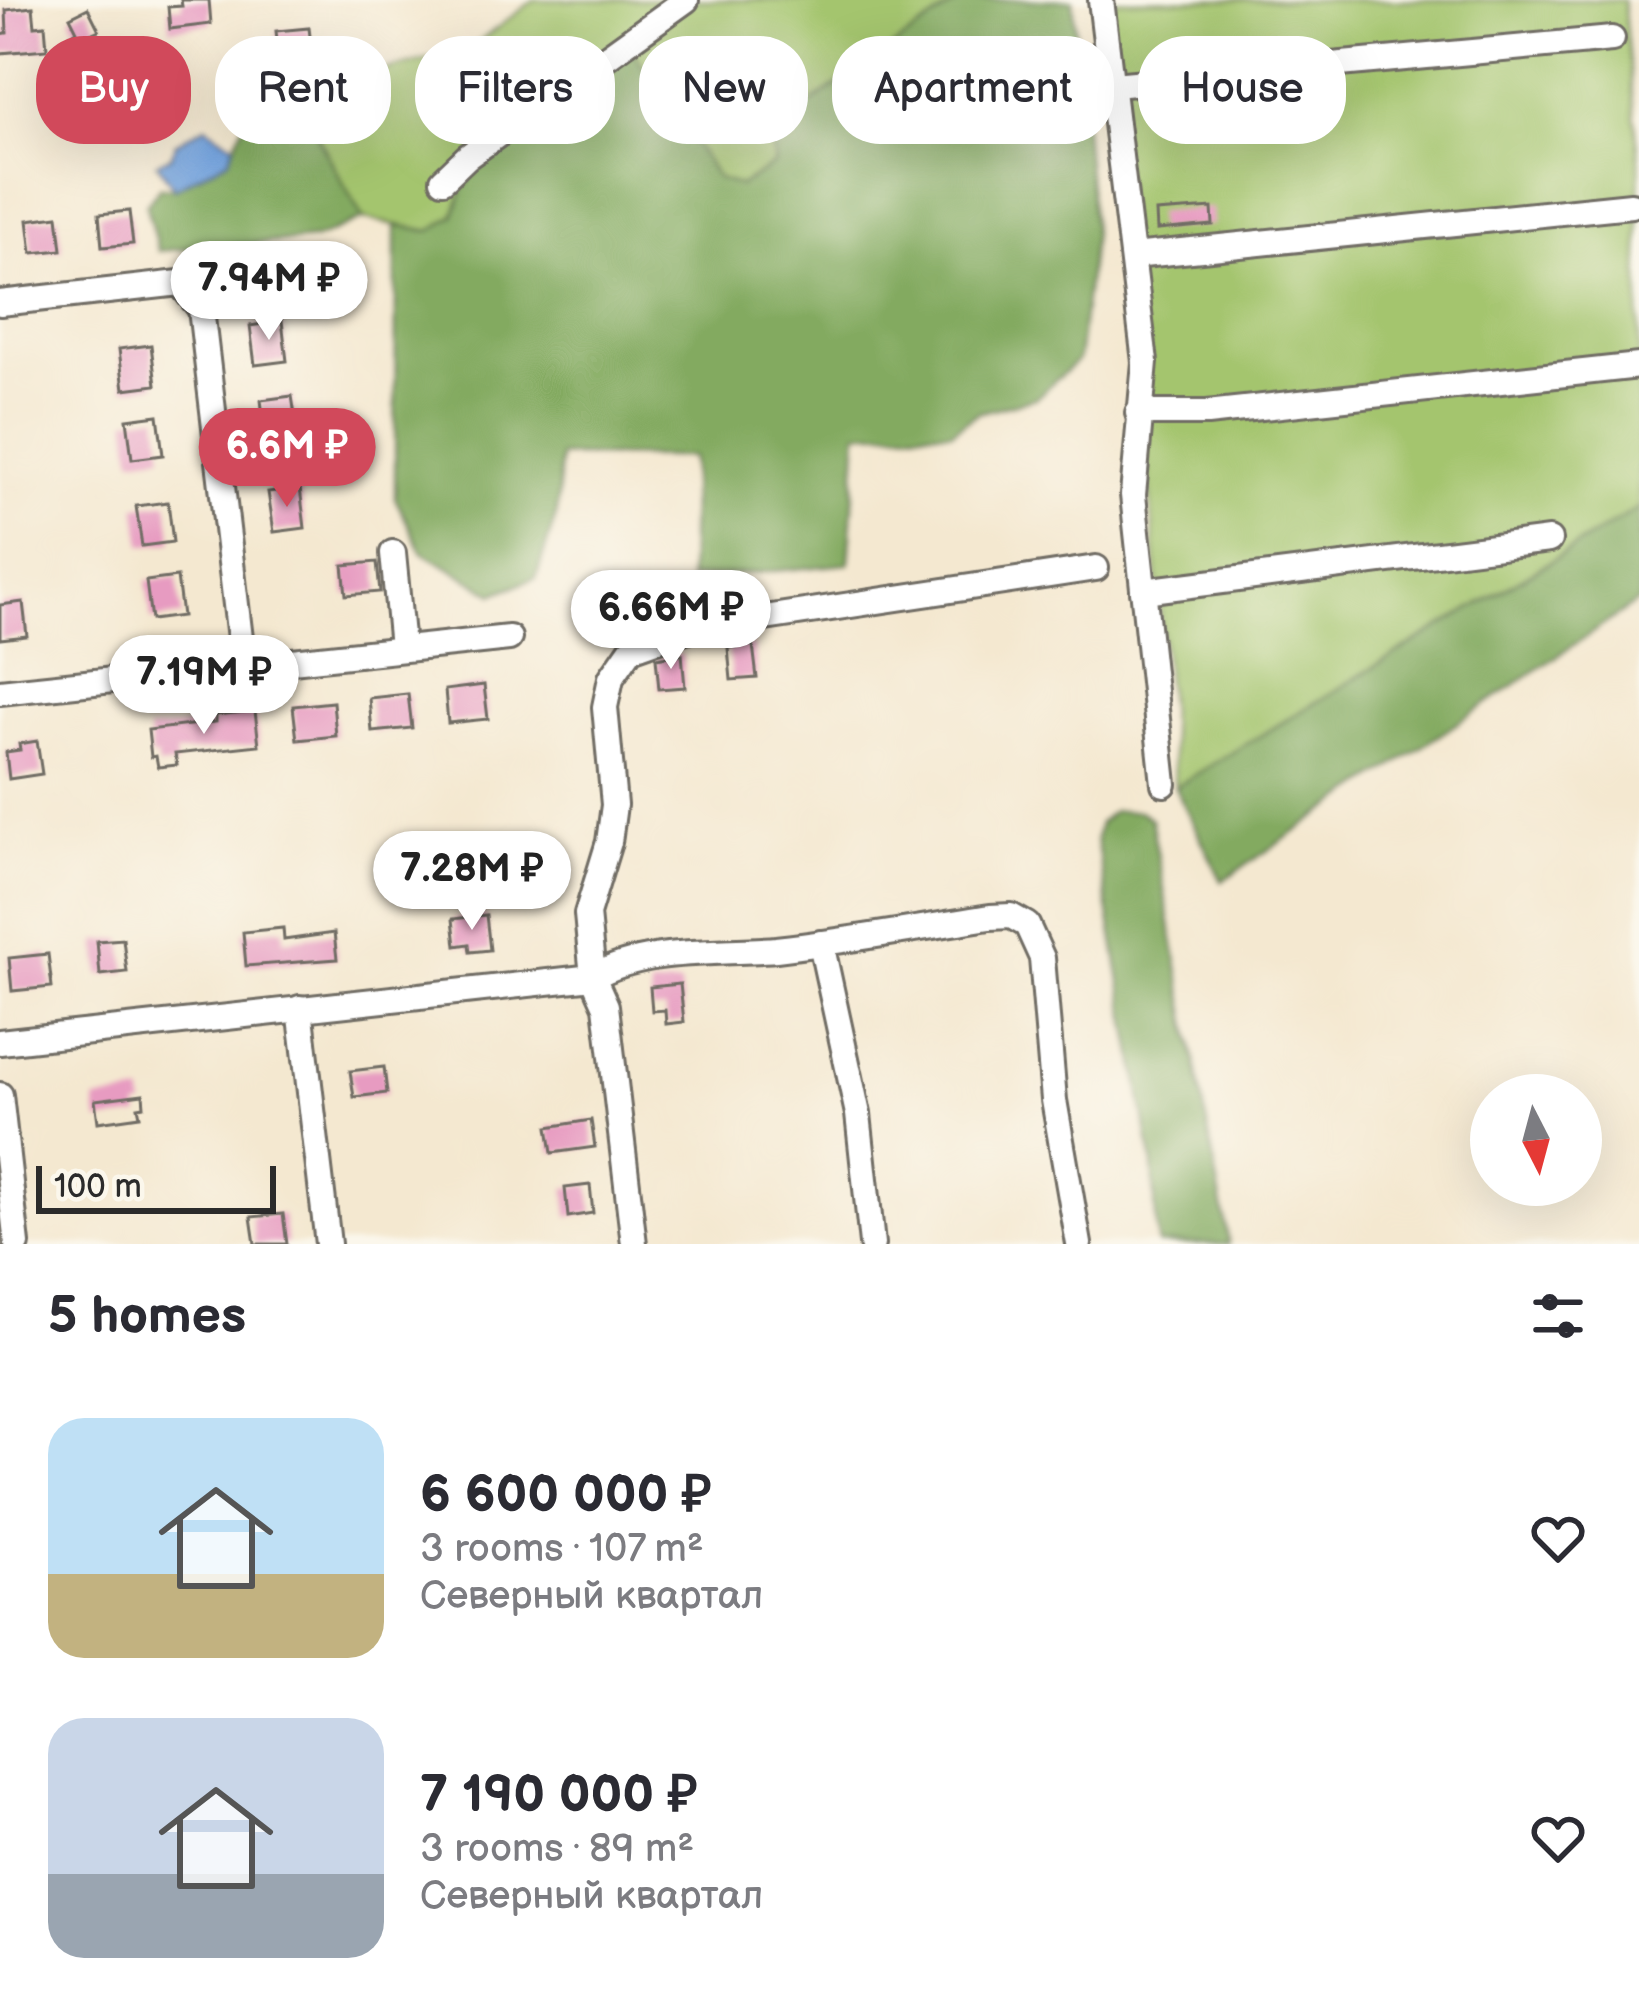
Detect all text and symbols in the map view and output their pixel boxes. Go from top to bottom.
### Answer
chip: Buy [36,36,191,144]
chip: Rent [215,36,391,144]
chip: Filters [415,36,615,144]
chip: New [639,36,808,144]
chip: Apartment [832,36,1114,144]
chip: House [1138,36,1346,144]
pin: 7.94M ₽ [158,241,380,343]
text: 7.94M ₽ [198,256,340,303]
pin: 6.6M ₽ [189,408,385,510]
text: 6.6M ₽ [226,423,348,470]
pin: 6.66M ₽ [560,570,782,672]
text: 6.66M ₽ [598,585,744,632]
pin: 7.19M ₽ [93,635,315,737]
text: 7.19M ₽ [136,650,272,697]
pin: 7.28M ₽ [361,831,583,933]
text: 7.28M ₽ [400,846,544,893]
north arrow [1470,1074,1602,1206]
map controls [1470,1074,1602,1206]
scale bar [36,1160,276,1213]
text: 100 m [54,1167,142,1207]
icon: filters [1525,1283,1591,1349]
text: 5 homes [48,1286,246,1347]
text: 6 600 000 ₽ [420,1465,712,1526]
icon: home [144,1466,288,1610]
icon: heart [1525,1505,1591,1571]
text: 3 rooms · 107 m² [420,1526,704,1573]
text: Северный квартал [420,1573,763,1620]
text: 7 190 000 ₽ [420,1765,698,1826]
icon: home [144,1766,288,1910]
icon: heart [1525,1805,1591,1871]
text: 3 rooms · 89 m² [420,1826,694,1873]
text: Северный квартал [420,1873,763,1920]

